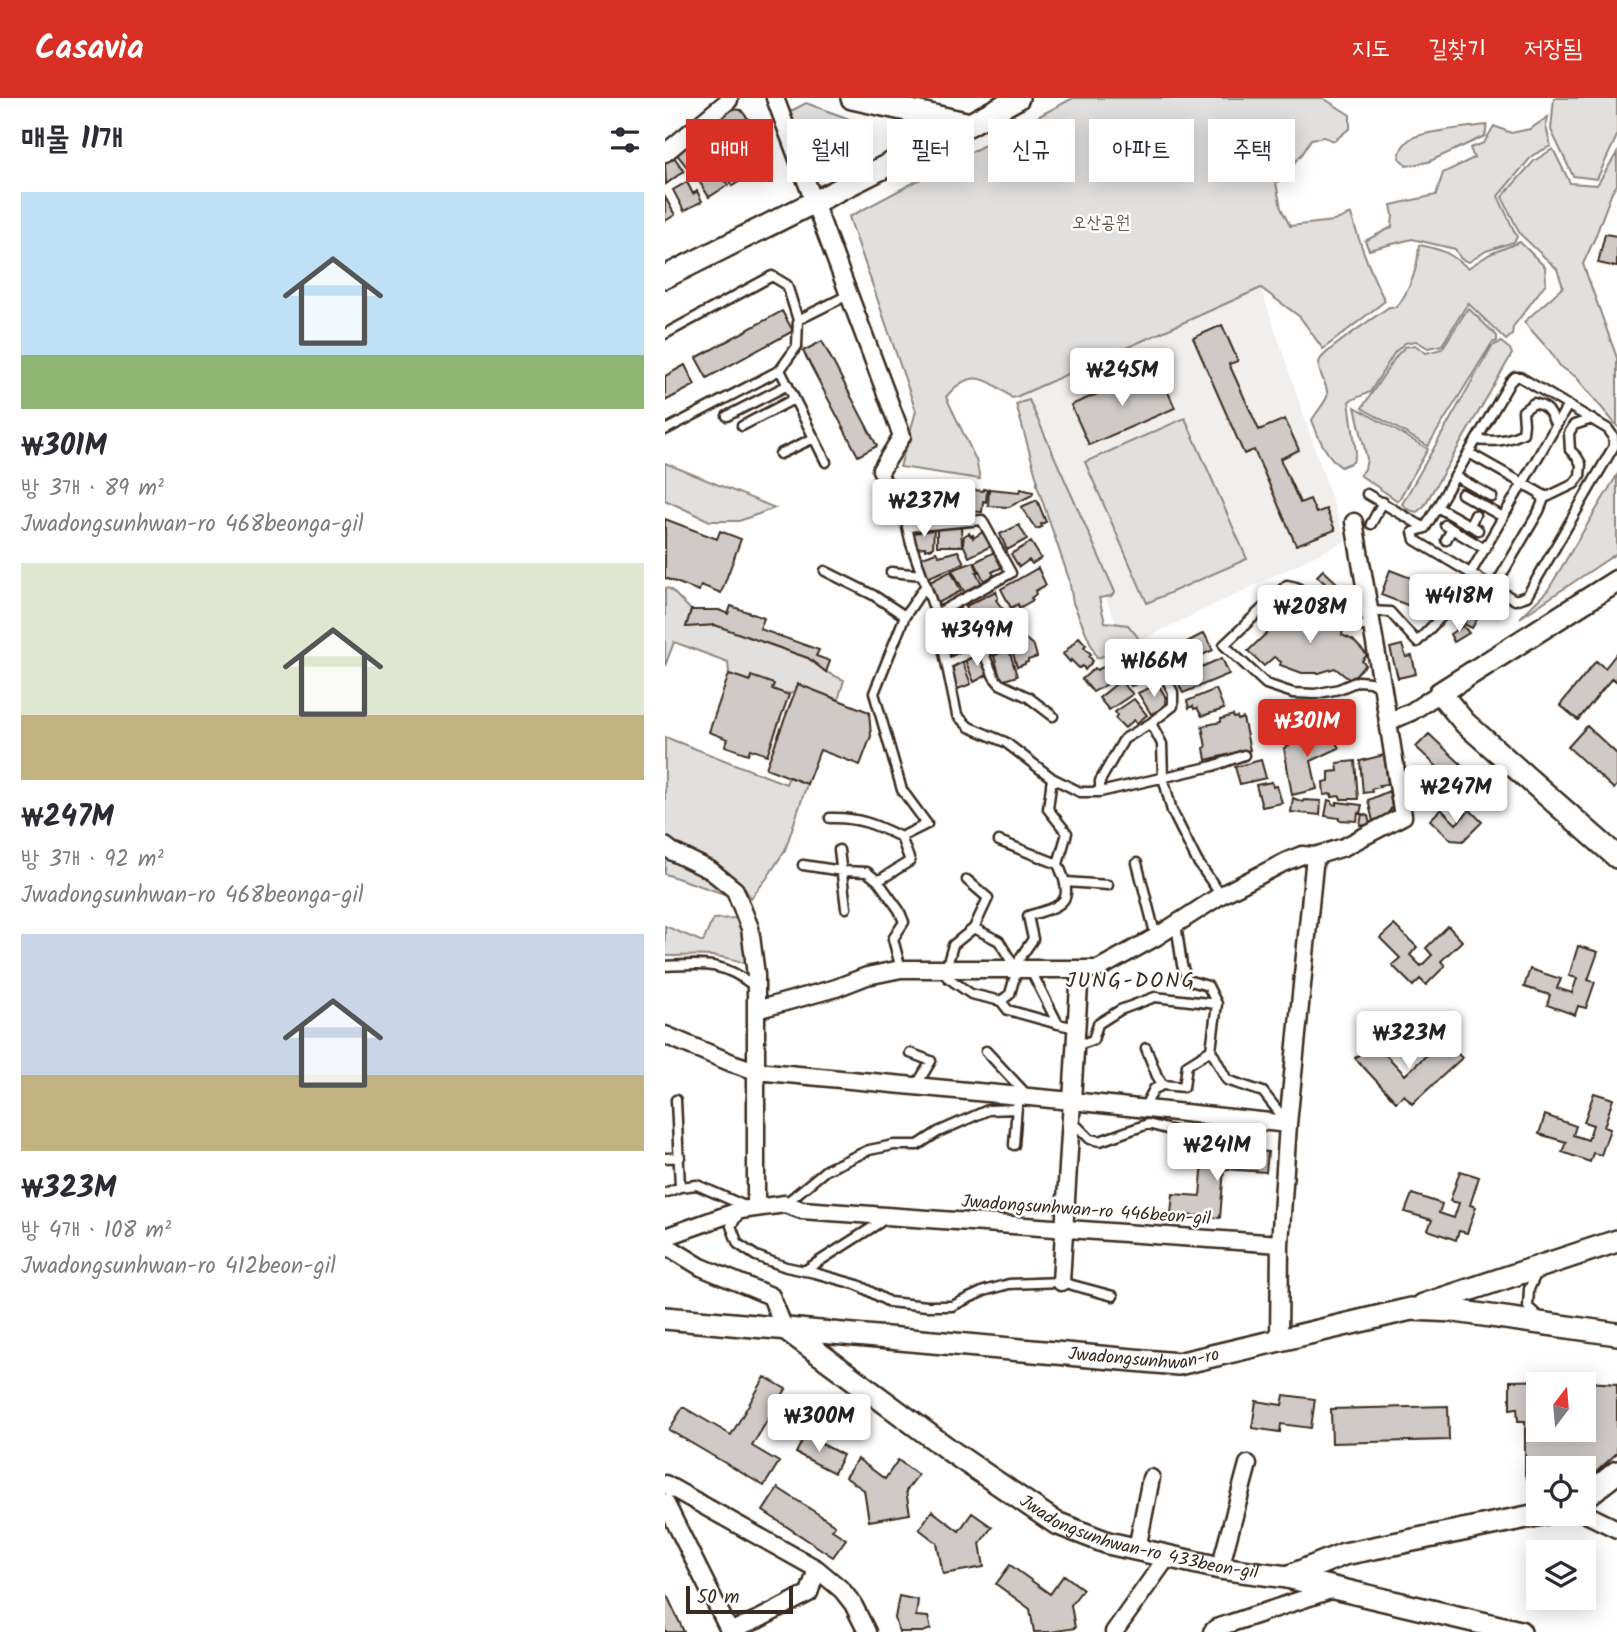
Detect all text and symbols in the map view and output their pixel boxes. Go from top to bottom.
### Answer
text: Casavia [35,23,144,76]
text: 지도 [1352,30,1390,69]
text: 길찾기 [1428,30,1486,69]
text: 저장됨 [1524,30,1582,69]
text: 매물 11개 [21,116,123,164]
chip: 매매 [686,119,773,182]
chip: 월세 [787,119,873,182]
chip: 필터 [887,119,974,182]
chip: 신규 [988,119,1075,182]
chip: 아파트 [1089,119,1194,182]
chip: 주택 [1208,119,1295,182]
icon: filters [606,121,644,159]
park label: 오산공원 [1072,209,1130,238]
icon: home [270,238,396,364]
pin: ₩245M [1073,348,1171,408]
text: ₩245M [1086,353,1158,389]
text: ₩301M [21,423,107,471]
text: 방 3개 · 89 m² [21,471,164,507]
pin: ₩237M [875,480,973,539]
text: ₩237M [888,484,960,520]
text: Jwadongsunhwan-ro 468beonga-gil [21,507,364,543]
pin: ₩418M [1410,574,1508,634]
text: ₩418M [1425,579,1493,615]
pin: ₩208M [1261,586,1359,645]
text: ₩208M [1273,590,1347,626]
pin: ₩349M [928,608,1026,668]
icon: home [270,609,396,735]
text: ₩349M [941,613,1013,649]
pin: ₩166M [1105,640,1203,699]
text: ₩166M [1121,644,1187,680]
pin: ₩301M [1258,700,1356,759]
text: ₩301M [1274,704,1340,740]
pin: ₩247M [1407,766,1505,825]
text: ₩247M [1420,770,1492,806]
text: ₩247M [21,794,114,842]
text: 방 3개 · 92 m² [21,842,163,878]
text: Jwadongsunhwan-ro 468beonga-gil [21,878,364,914]
district label: JUNG-DONG [1066,965,1196,998]
icon: home [270,980,396,1106]
pin: ₩323M [1360,1012,1458,1071]
text: ₩323M [1372,1016,1446,1052]
pin: ₩241M [1168,1124,1266,1183]
text: ₩241M [1183,1128,1251,1164]
text: ₩323M [21,1165,116,1213]
street label: Jwadongsunhwan-ro 446beon-gil [960,1188,1212,1234]
text: 방 4개 · 108 m² [21,1213,171,1249]
text: Jwadongsunhwan-ro 412beon-gil [21,1249,336,1285]
street label: Jwadongsunhwan-ro [1067,1340,1222,1379]
north arrow [1526,1372,1596,1442]
map controls [1526,1372,1596,1610]
pin: ₩300M [770,1394,868,1454]
text: ₩300M [784,1399,854,1435]
button: locate [1526,1456,1596,1526]
street label: Jwadongsunhwan-ro 433beon-gil [1013,1487,1261,1588]
button: layers [1526,1540,1596,1610]
scale bar [686,1583,793,1615]
text: 50 m [697,1583,739,1613]

